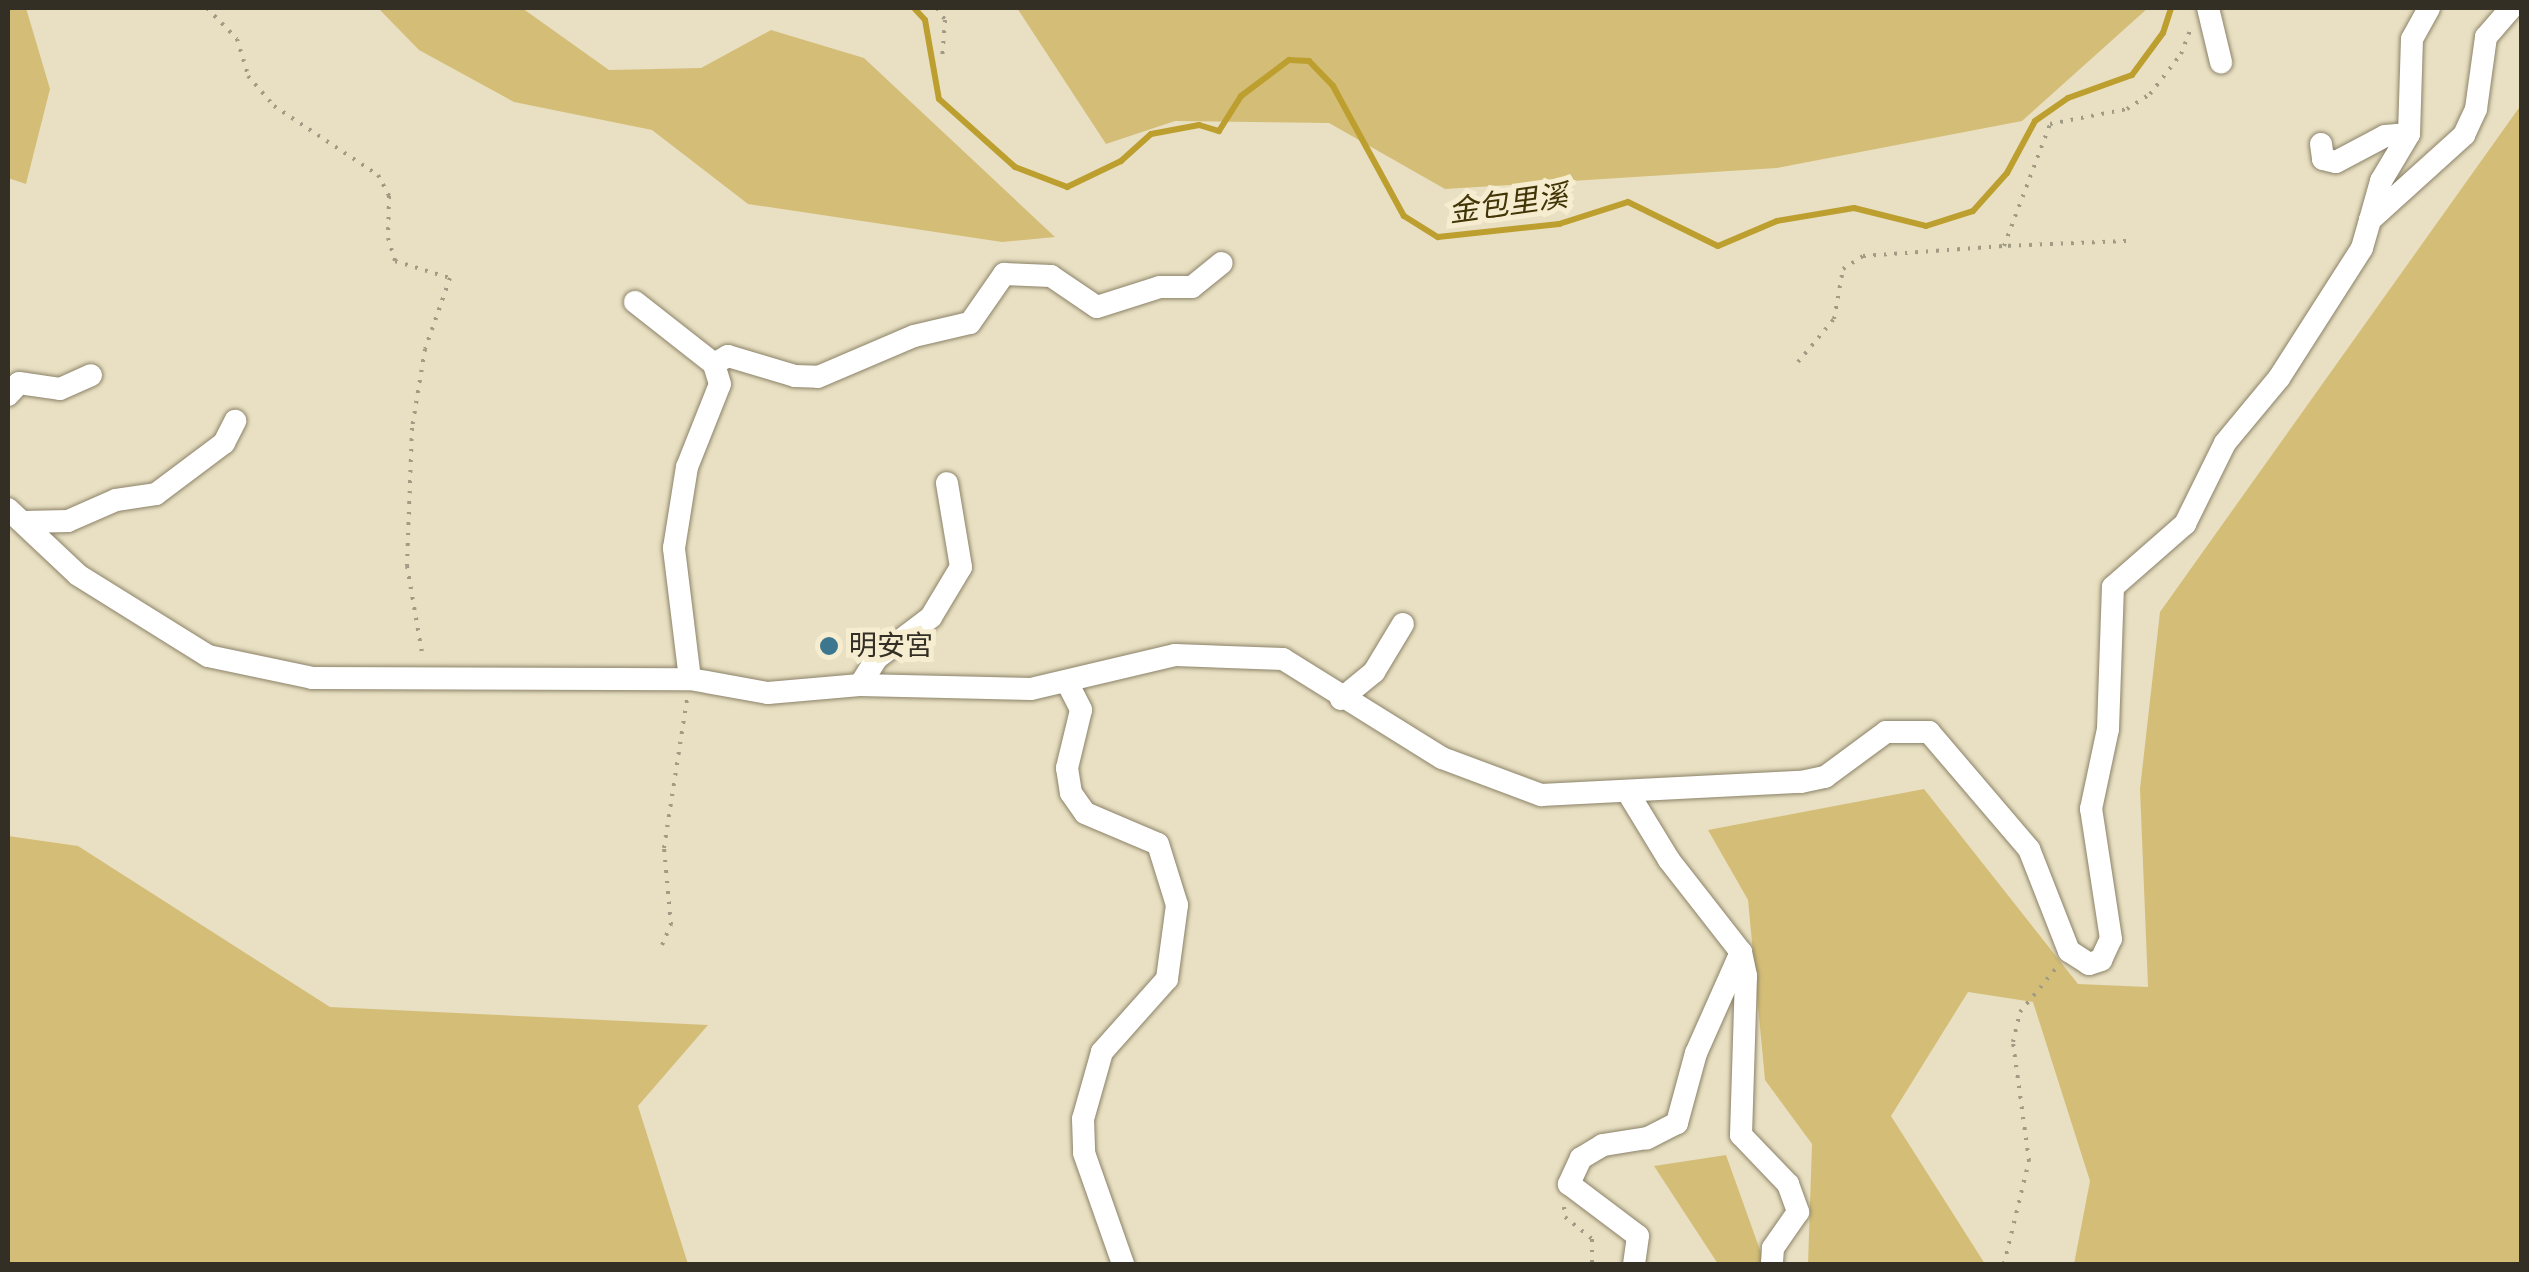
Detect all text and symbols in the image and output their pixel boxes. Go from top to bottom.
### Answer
water label: 金包里溪 [1446,178,1570,230]
place label: 明安宮 [849,629,933,663]
marker: 明安宮 [818,635,840,657]

